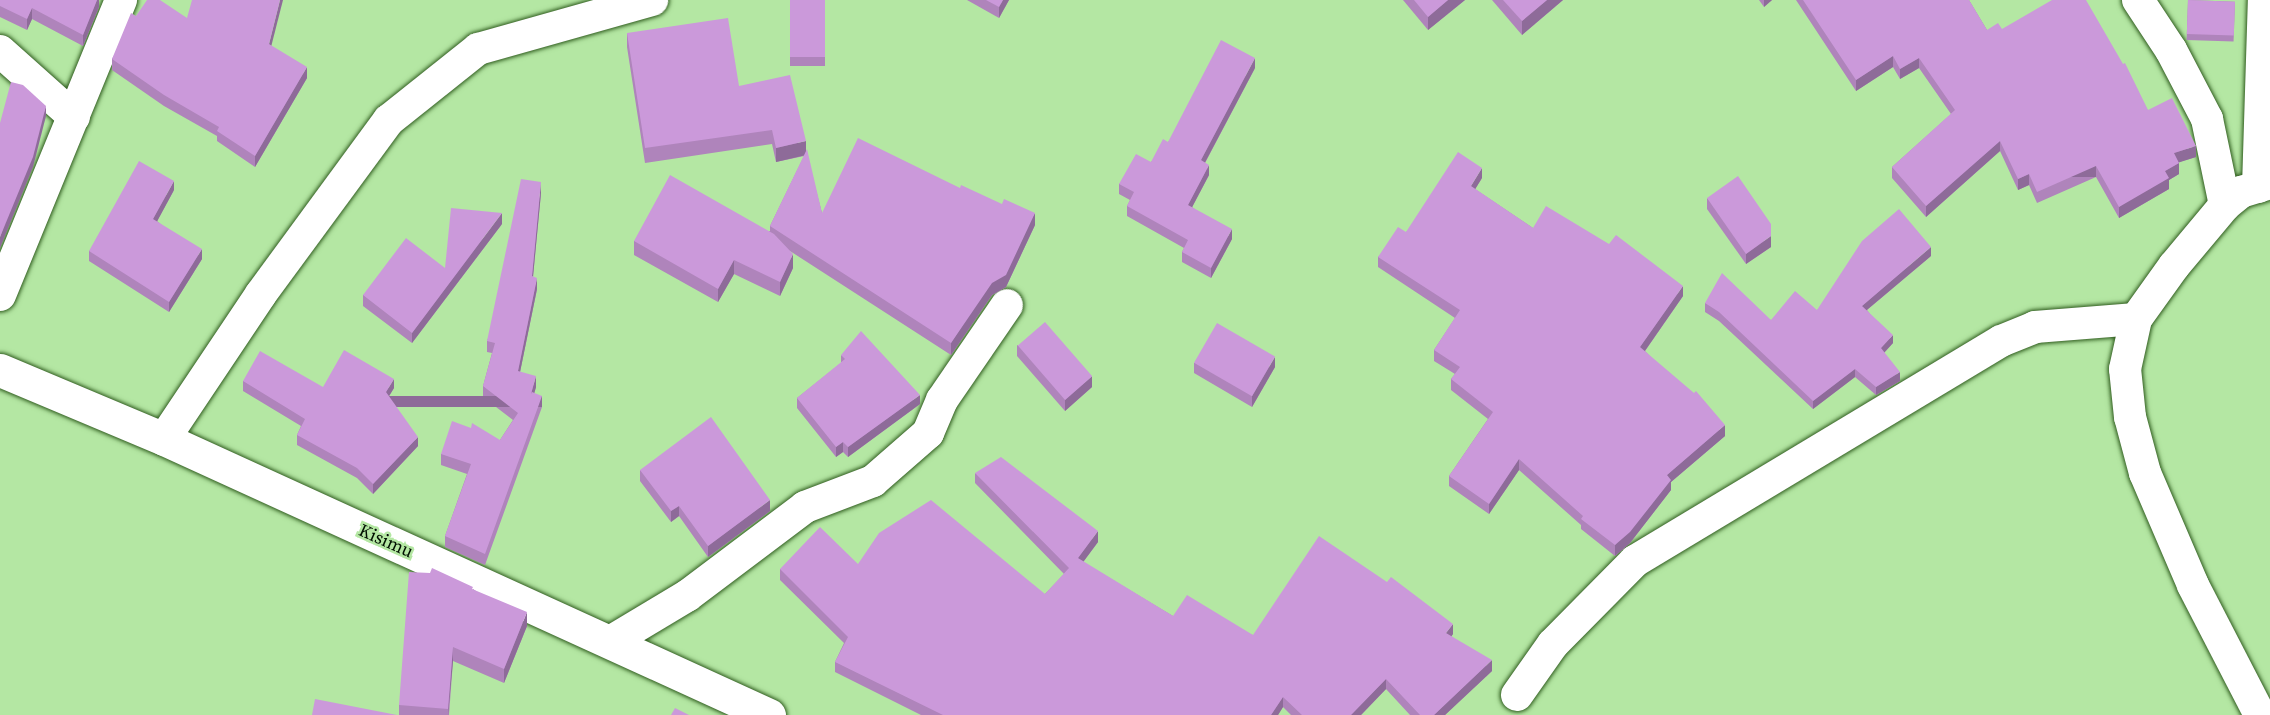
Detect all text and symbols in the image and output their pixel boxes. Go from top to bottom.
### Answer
street label: Kisimu [355,520,417,562]

